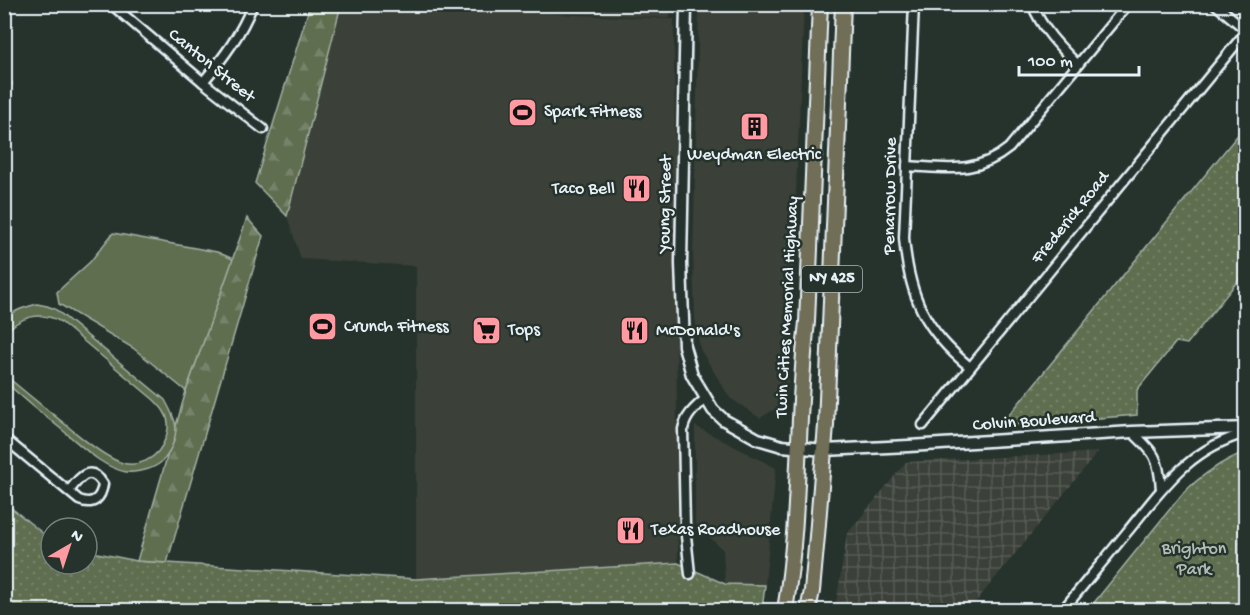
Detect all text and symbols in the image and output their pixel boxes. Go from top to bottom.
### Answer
street label: Canton Street [163,25,260,108]
scale bar [1019,39,1139,77]
text: 100 m [1027,52,1073,73]
sports icon: Spark Fitness [507,96,539,128]
place label: Spark Fitness [544,102,643,123]
building icon: Weydman Electric [738,110,770,142]
street label: Penarrow Drive [879,136,903,256]
place label: Weydman Electric [687,145,822,166]
street label: Young Street [655,154,677,255]
street label: Frederick Road [1027,166,1116,269]
restaurant icon: Taco Bell [620,173,652,205]
place label: Taco Bell [551,179,615,200]
street label: Twin Cities Memorial Highway [772,195,804,419]
road number: NY 425 [802,266,862,292]
sports icon: Crunch Fitness [307,311,339,343]
supermarket icon: Tops [471,314,503,346]
restaurant icon: McDonald's [619,315,651,347]
place label: Crunch Fitness [344,317,450,338]
place label: Tops [507,320,541,341]
place label: McDonald's [656,321,741,342]
street label: Colvin Boulevard [972,407,1097,437]
restaurant icon: Texas Roadhouse [614,514,646,546]
north arrow [39,516,99,576]
place label: Texas Roadhouse [650,520,781,541]
text: N [66,526,87,548]
park label: Brighton Park [1161,539,1227,581]

